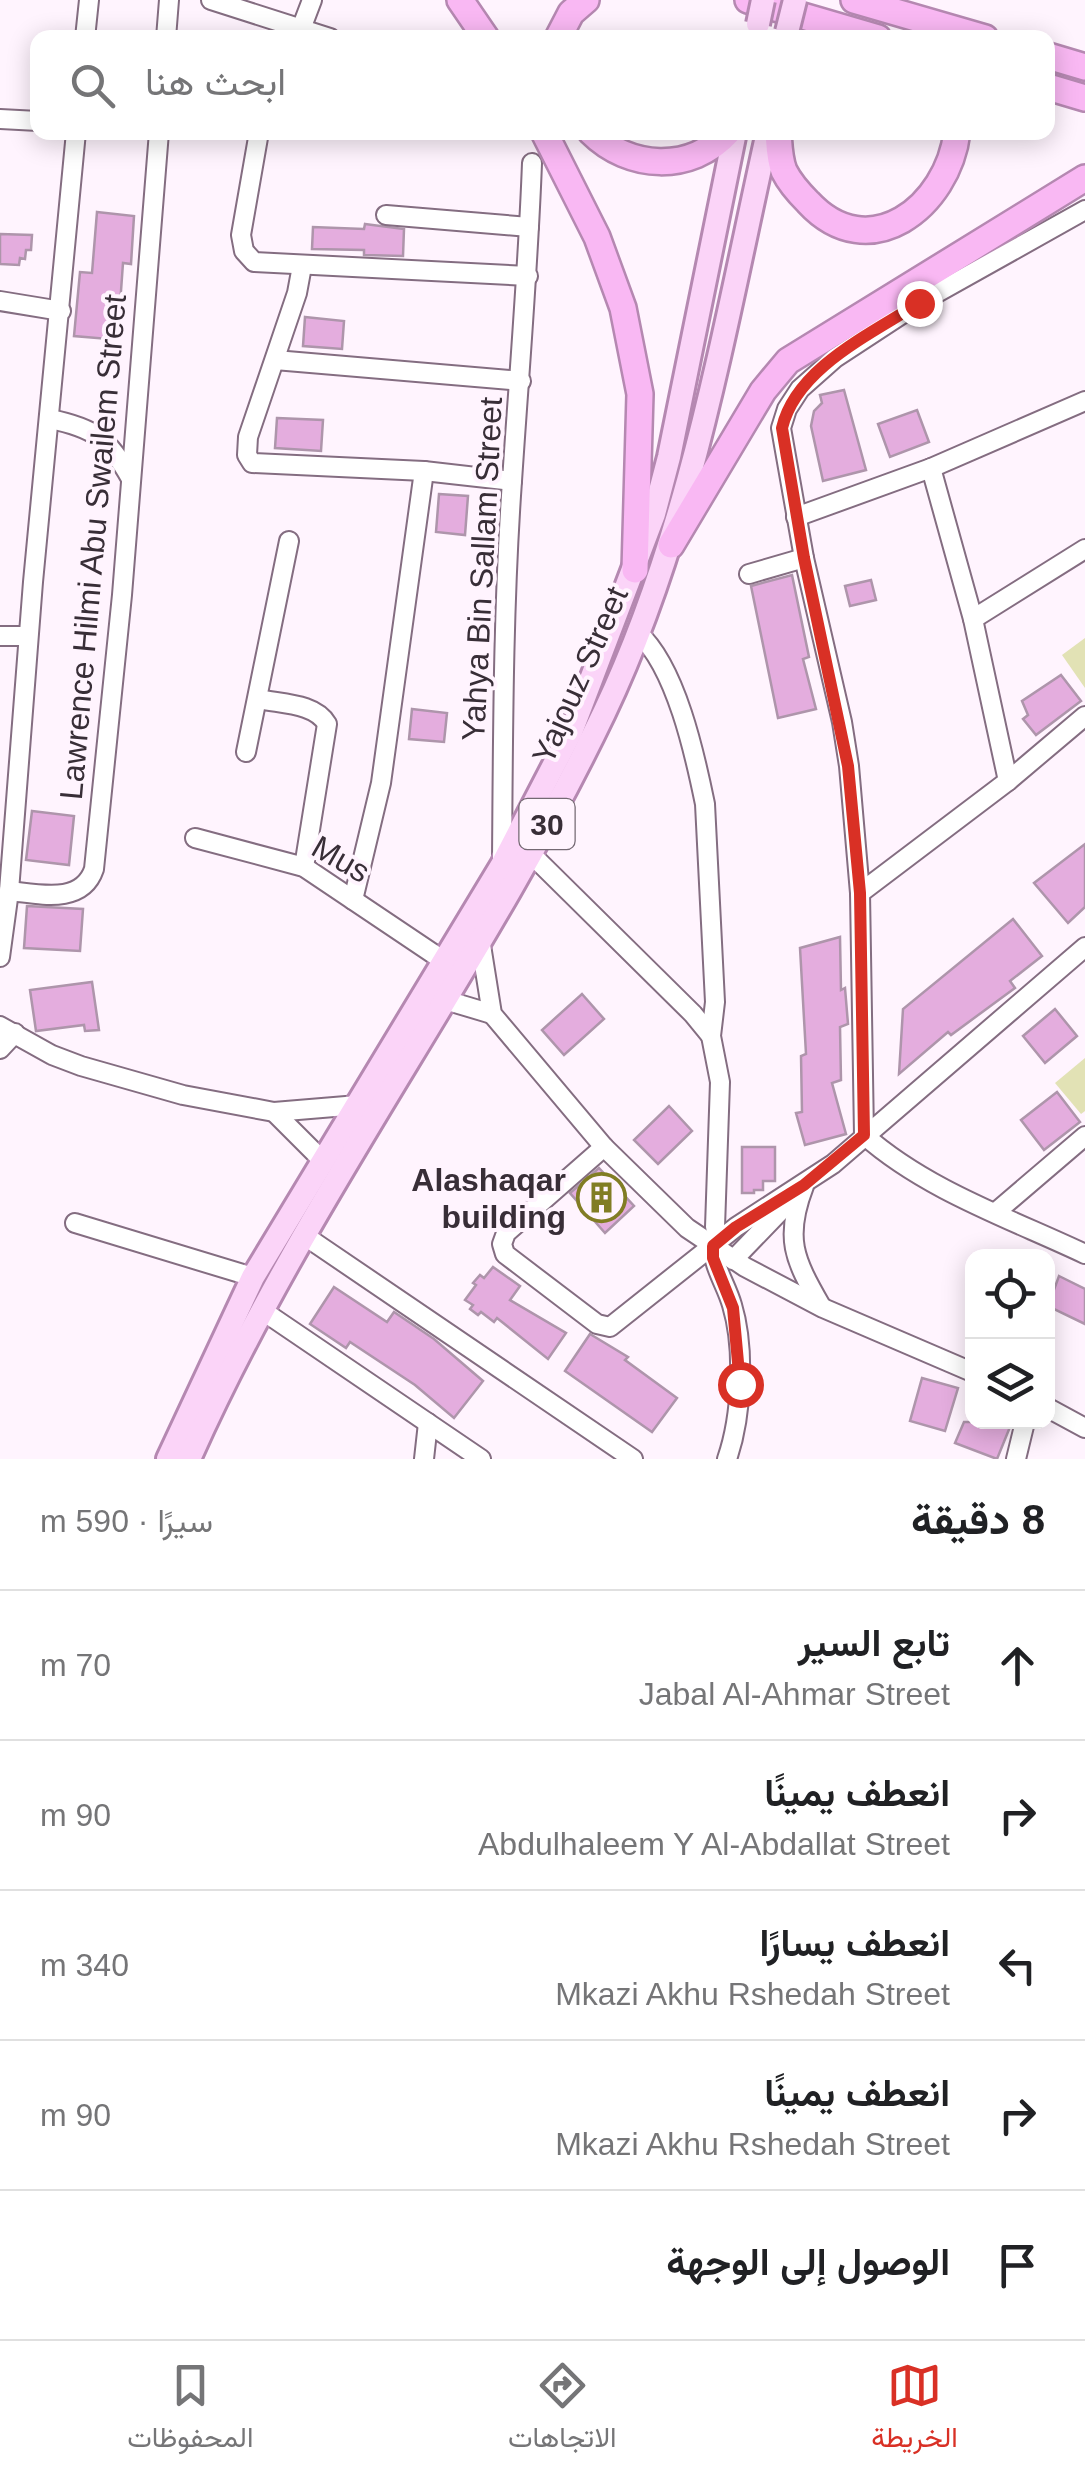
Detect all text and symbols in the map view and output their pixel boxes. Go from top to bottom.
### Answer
search box [30,30,1055,140]
icon: search [65,58,120,113]
text: ابحث هنا [145,61,286,103]
route end [897,281,943,327]
street label: Lawrence Hilmi Abu Swailem Street [53,293,133,801]
street label: Yahya Bin Sallam Street [455,396,509,742]
street label: Yajouz Street [525,581,635,769]
road number: 30 [520,799,574,849]
street label: Mus [306,828,376,890]
place label: Alashaqar building [411,1162,566,1235]
building icon: Alashaqar building [575,1172,627,1224]
map controls [965,1249,1055,1429]
button: locate [965,1249,1055,1339]
button: layers [965,1339,1055,1429]
route start [718,1362,764,1408]
text: 8 دقيقة [911,1496,1045,1543]
text: سيرًا · 590 m [40,1503,213,1539]
text: تابع السير [798,1622,950,1664]
icon: ahead [990,1638,1045,1693]
text: 70 m [40,1647,111,1683]
text: Jabal Al-Ahmar Street [639,1676,950,1712]
text: انعطف يمينًا [764,1772,950,1814]
icon: right [990,1788,1045,1843]
text: 90 m [40,1797,111,1833]
text: Abdulhaleem Y Al-Abdallat Street [478,1826,950,1862]
text: انعطف يسارًا [760,1922,950,1964]
icon: left [990,1938,1045,1993]
text: 340 m [40,1947,129,1983]
text: Mkazi Akhu Rshedah Street [555,1976,950,2012]
text: انعطف يمينًا [764,2072,950,2114]
icon: right [990,2088,1045,2143]
text: 90 m [40,2097,111,2133]
text: Mkazi Akhu Rshedah Street [555,2126,950,2162]
icon: arrive [990,2238,1045,2293]
text: الوصول إلى الوجهة [666,2241,950,2283]
tab: المحفوظات [127,2358,253,2462]
tab: الاتجاهات [508,2358,617,2462]
tab: الخريطة [871,2358,958,2462]

